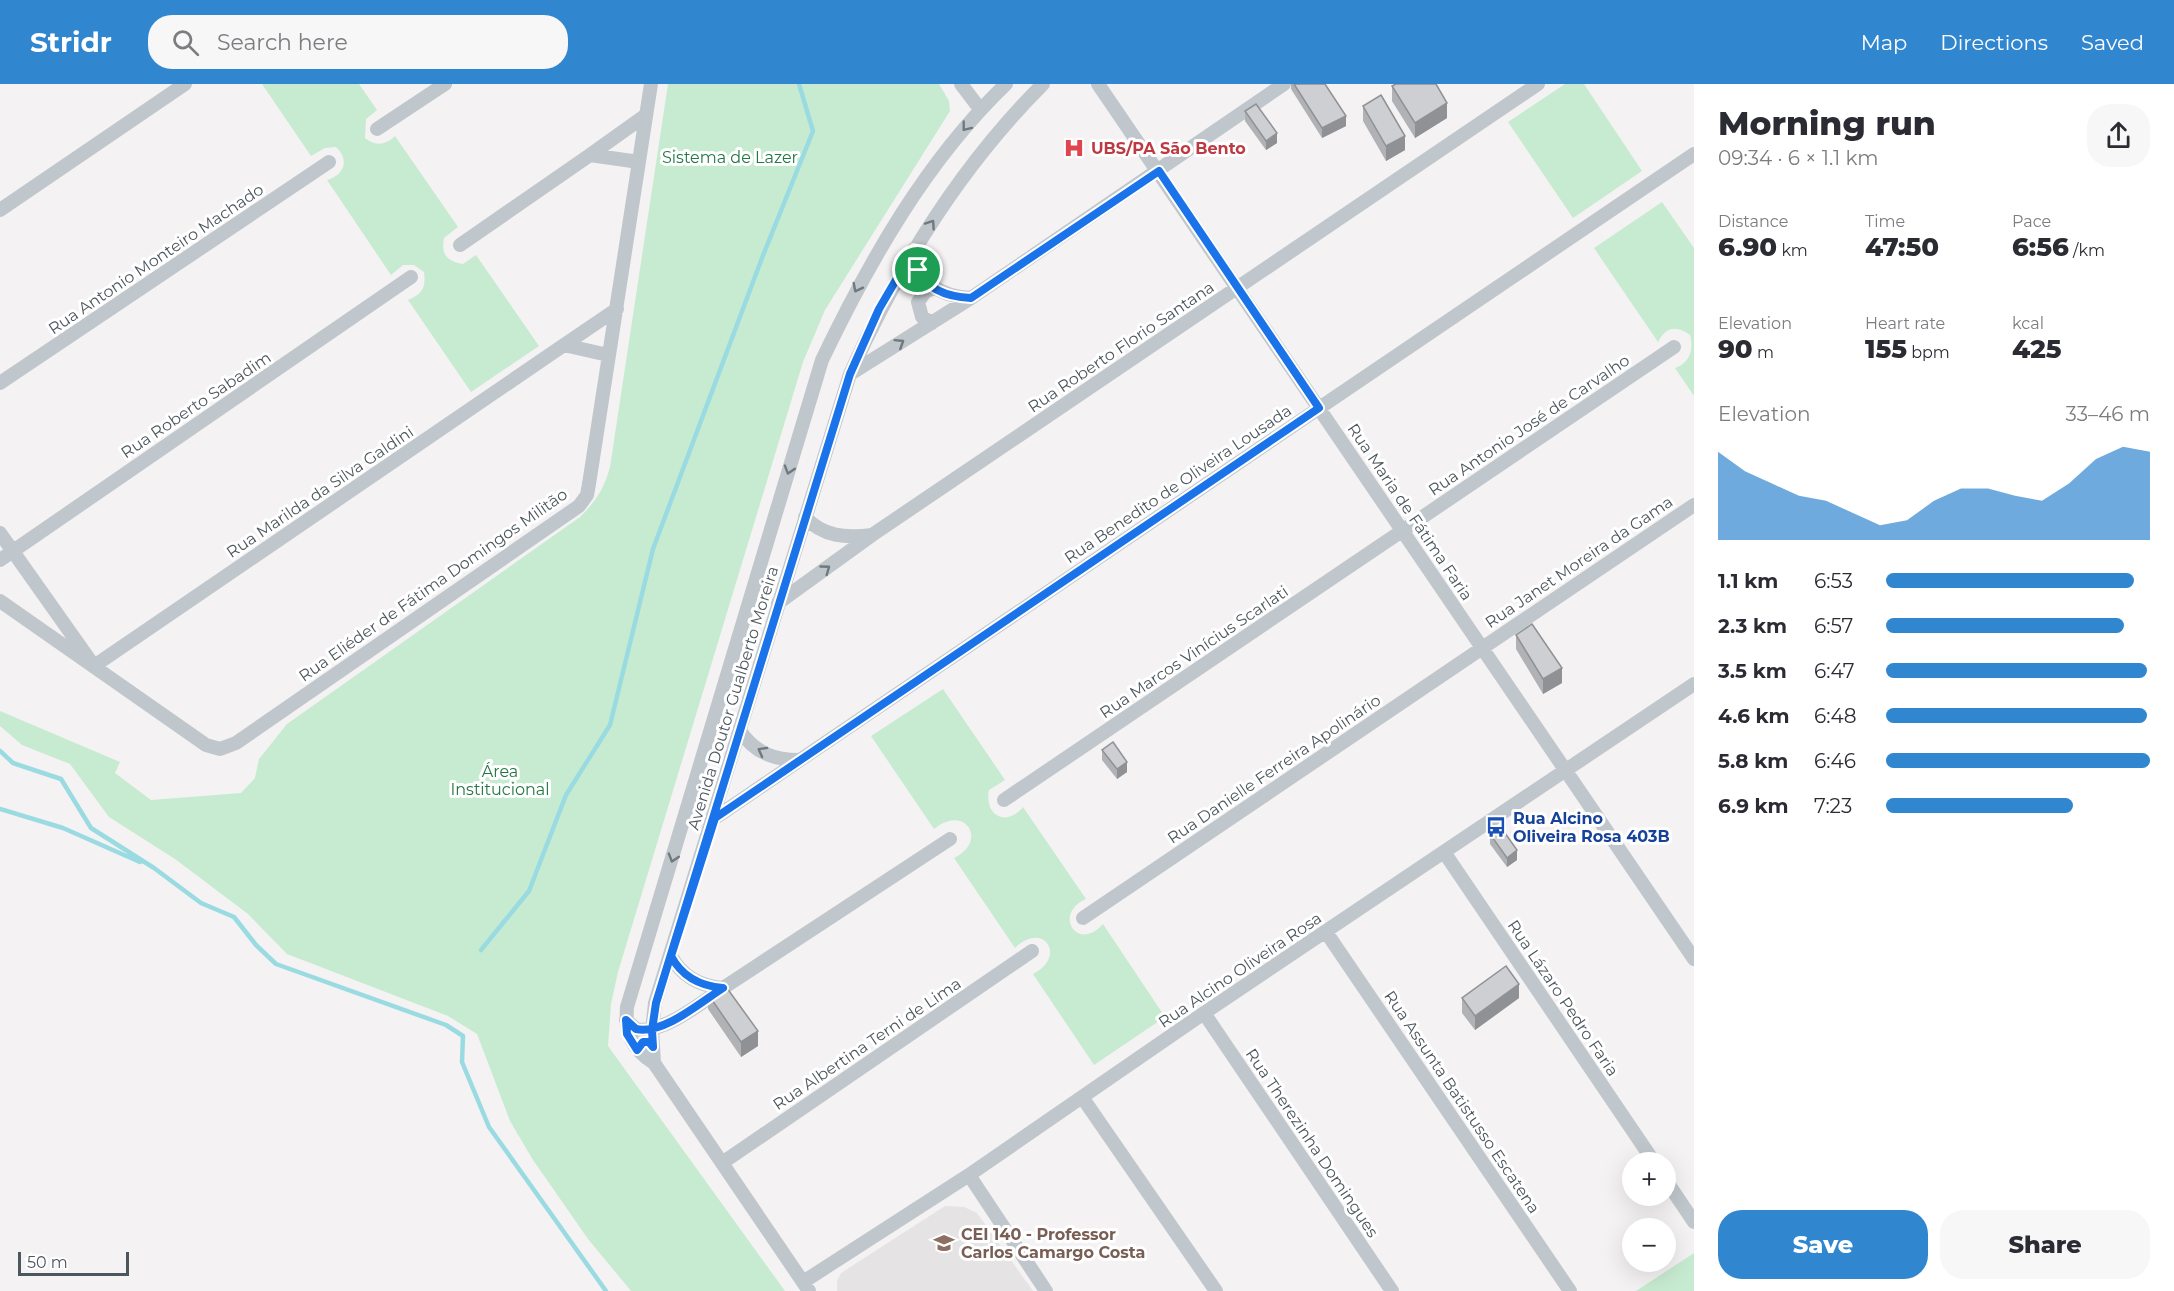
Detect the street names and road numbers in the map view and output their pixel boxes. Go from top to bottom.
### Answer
street label: Rua Antonio Monteiro Machado [45,180,267,338]
street label: Rua Roberto Florio Santana [1024,277,1218,417]
street label: Rua Roberto Sabadim [117,348,275,462]
street label: Rua Antonio José de Carvalho [1425,350,1633,500]
street label: Rua Benedito de Oliveira Lousada [1061,401,1295,567]
street label: Rua Maria de Fátima Faria [1344,420,1476,604]
street label: Rua Marilda da Silva Galdini [223,422,417,562]
street label: Rua Eliéder de Fátima Domingos Militão [295,484,571,686]
street label: Rua Janet Moreira da Gama [1482,492,1676,632]
street label: Avenida Doutor Gualberto Moreira [684,564,782,832]
street label: Rua Marcos Vinícius Scarlati [1096,582,1292,722]
street label: Rua Danielle Ferreira Apolinário [1164,690,1384,848]
street label: Rua Alcino Oliveira Rosa [1155,908,1325,1032]
street label: Rua Lázaro Pedro Faria [1504,916,1622,1080]
street label: Rua Albertina Terni de Lima [769,974,965,1114]
street label: Rua Assunta Batistusso Escatena [1380,987,1544,1217]
street label: Rua Therezinha Domingues [1242,1045,1383,1241]

